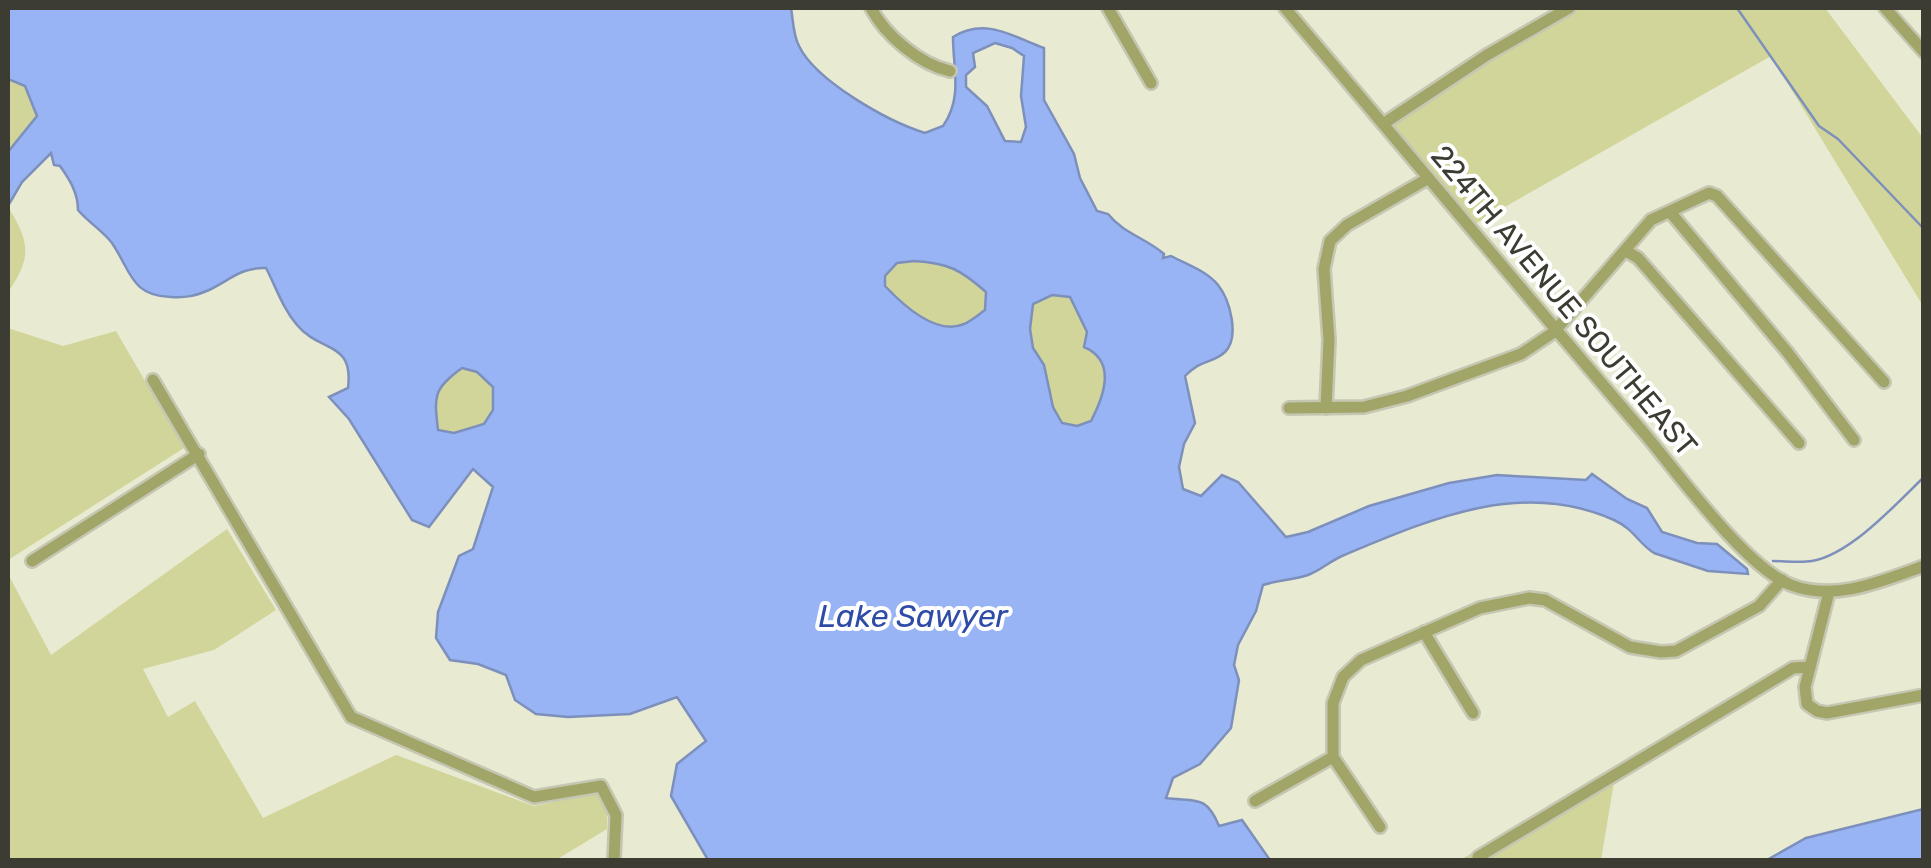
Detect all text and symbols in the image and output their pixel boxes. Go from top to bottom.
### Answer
street label: 224TH AVENUE SOUTHEAST [1423,138,1705,464]
water label: Lake Sawyer [818,597,1010,635]

